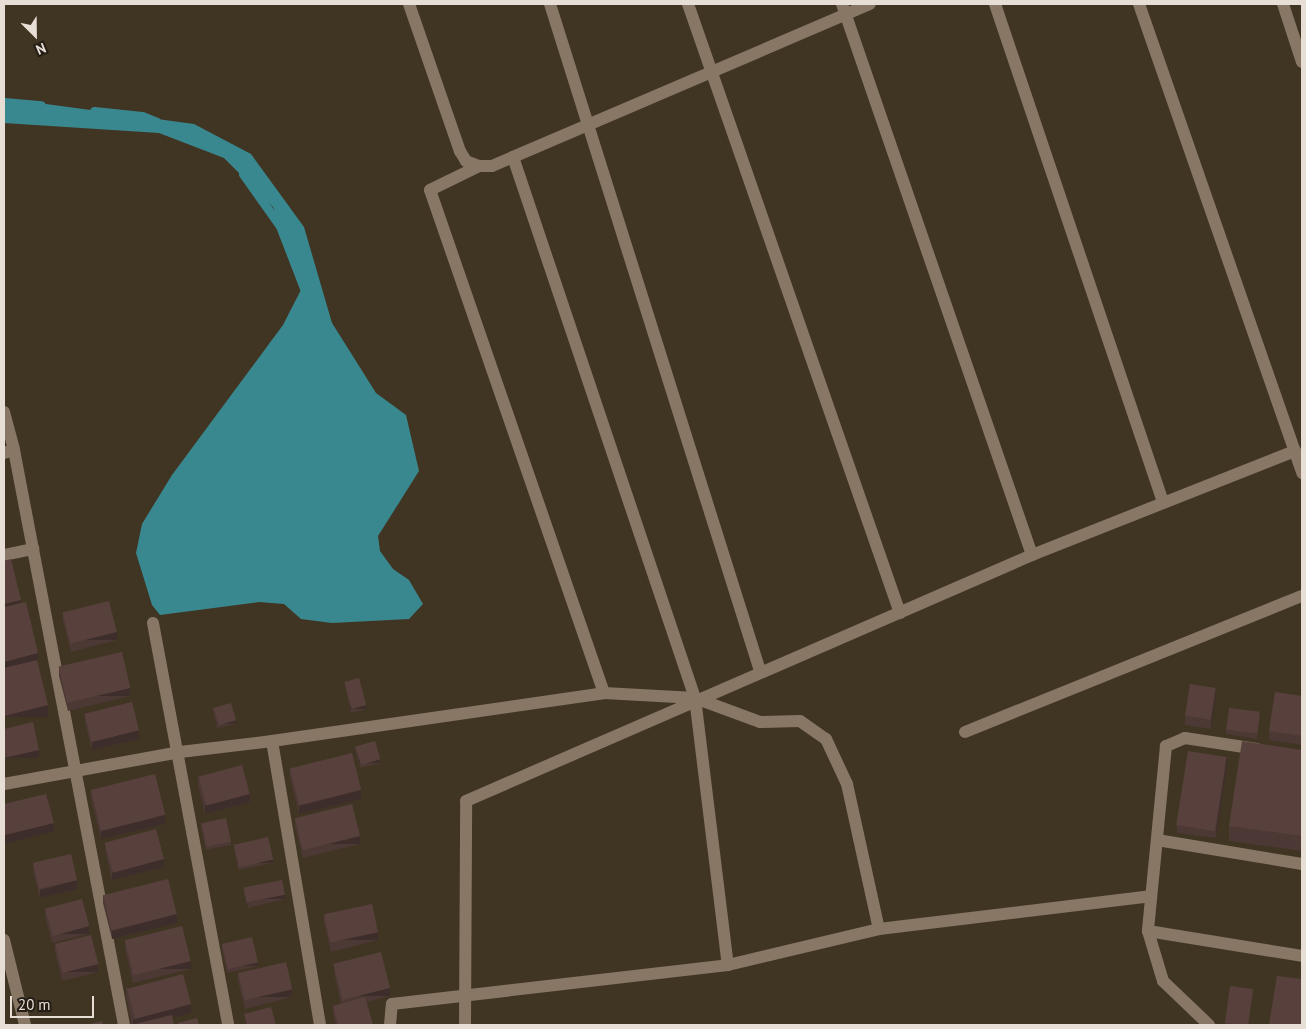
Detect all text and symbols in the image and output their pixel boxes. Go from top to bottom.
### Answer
north arrow [10,10,60,60]
text: N [33,39,49,59]
scale bar [12,986,96,1018]
text: 20 m [18,995,51,1014]

